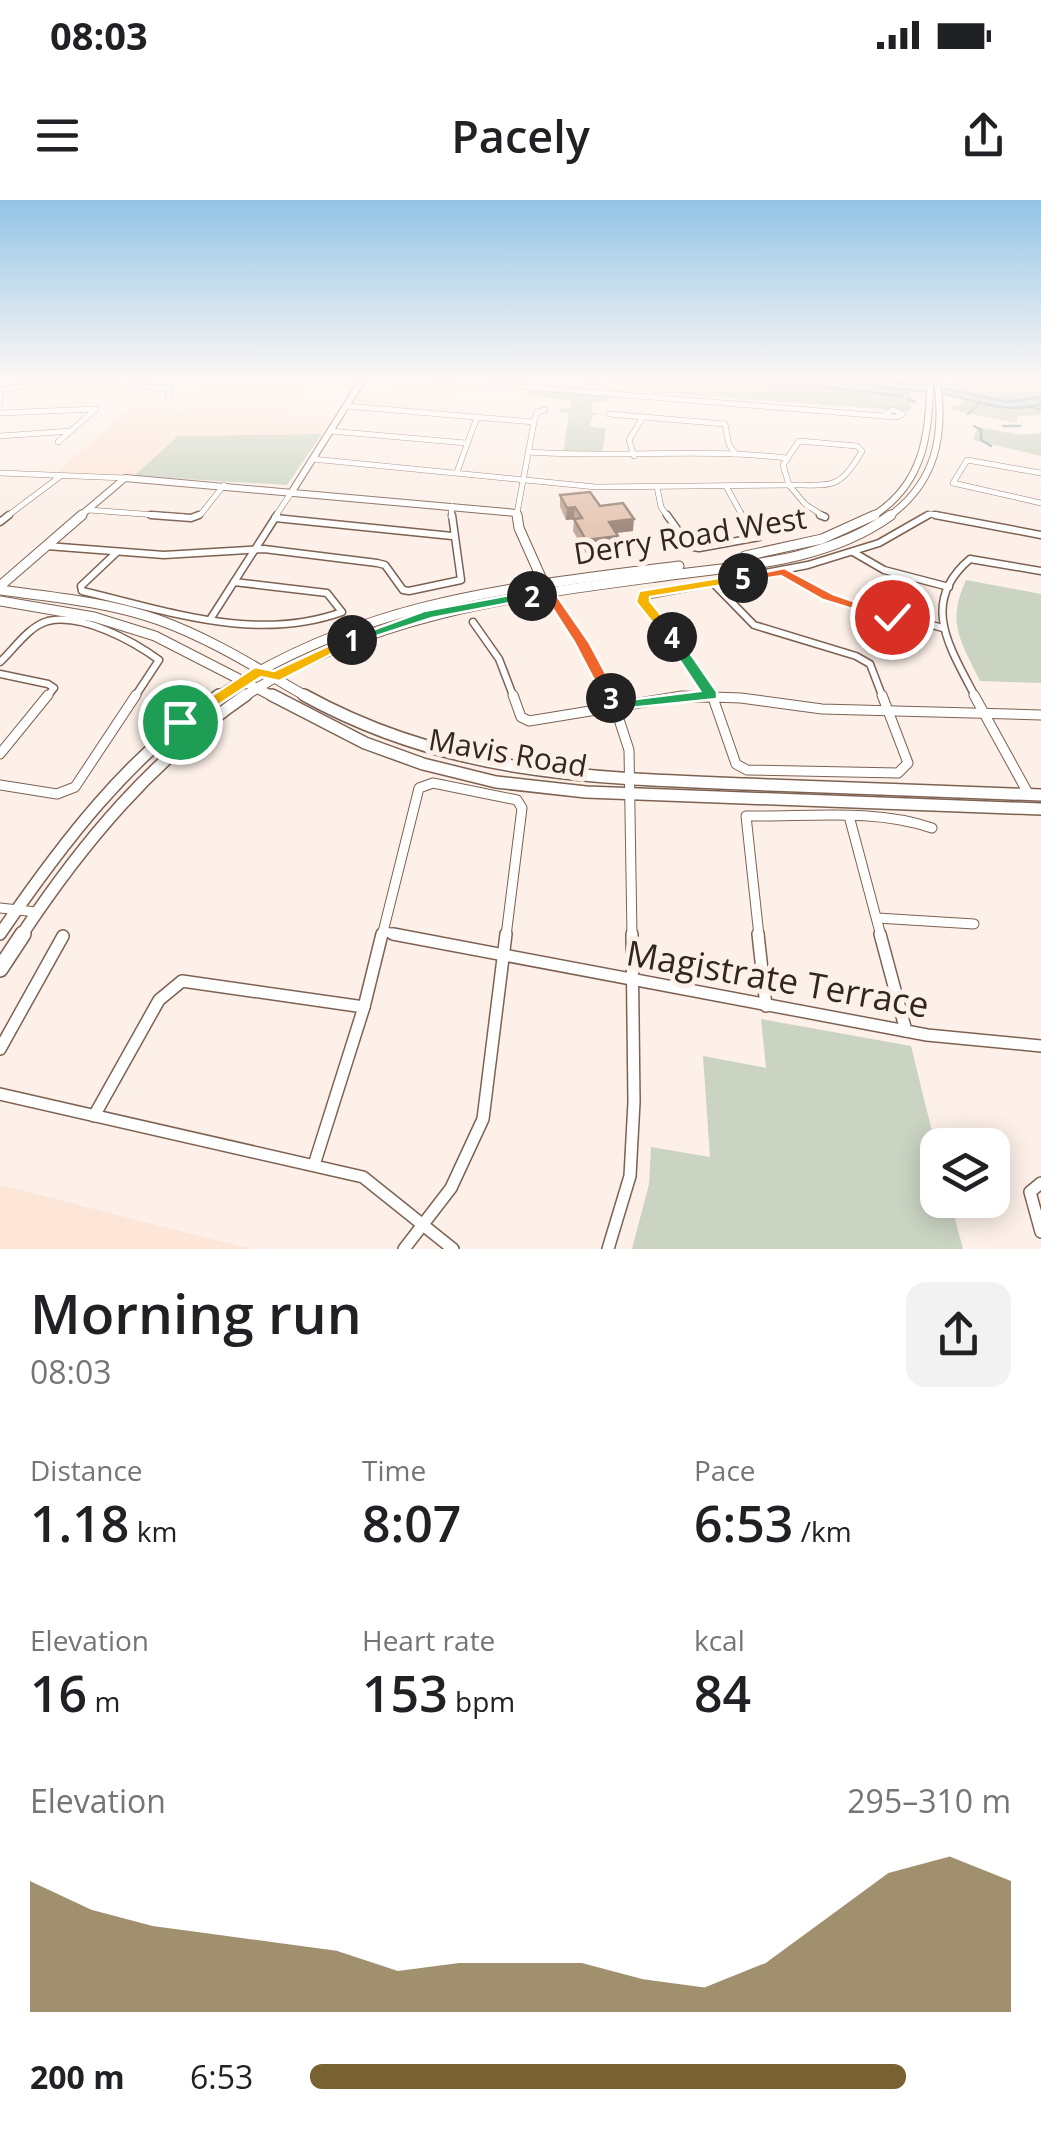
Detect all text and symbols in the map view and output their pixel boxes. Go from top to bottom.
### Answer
text: 08:03 [50,9,148,61]
text: Pacely [451,105,590,166]
icon: menu [30,108,85,163]
icon: share [956,108,1011,163]
street label: Derry Road West [571,496,809,574]
pin: 5 [718,553,768,603]
text: 5 [735,559,751,597]
pin: 2 [507,571,557,621]
pin [850,575,935,660]
text: 2 [524,577,540,615]
icon: check [865,590,920,645]
pin: 4 [647,612,697,662]
pin: 1 [327,615,377,665]
text: 4 [664,618,680,656]
text: 1 [344,621,360,659]
pin: 3 [586,673,636,723]
text: 3 [603,679,619,717]
pin [138,680,223,765]
icon: arrive [153,695,208,750]
street label: Mavis Road [426,718,590,786]
street label: Magistrate Terrace [623,928,933,1028]
map controls [920,1128,1010,1218]
button: layers [920,1128,1010,1218]
text: Morning run [30,1275,362,1350]
button: share [906,1282,1011,1387]
text: 08:03 [30,1350,112,1393]
text: Distance [30,1451,143,1489]
text: Time [362,1451,426,1489]
text: Pace [694,1451,756,1489]
text: 1.18 [30,1489,129,1557]
text: 8:07 [362,1489,461,1557]
text: 6:53 [694,1489,793,1557]
text: km [129,1512,177,1550]
text: /km [793,1512,852,1550]
text: Elevation [30,1621,149,1659]
text: Heart rate [362,1621,495,1659]
text: kcal [694,1621,745,1659]
text: 16 [30,1659,87,1727]
text: 153 [362,1659,448,1727]
text: 84 [694,1659,751,1727]
text: m [87,1682,120,1720]
text: bpm [448,1682,515,1720]
text: Elevation [30,1779,166,1822]
text: 295–310 m [847,1779,1011,1822]
text: 200 m [30,2055,125,2098]
text: 6:53 [190,2055,253,2098]

